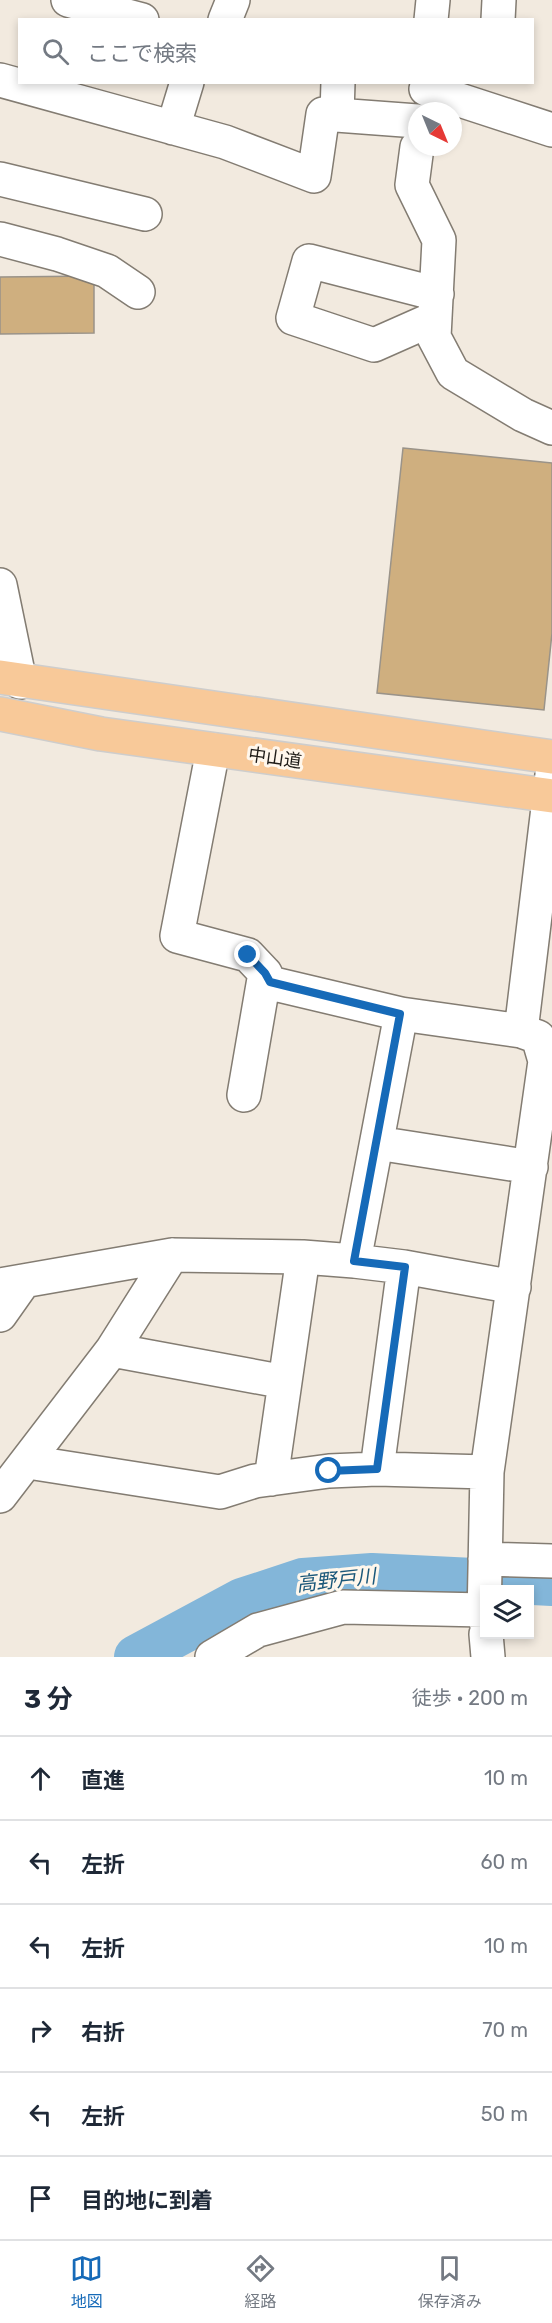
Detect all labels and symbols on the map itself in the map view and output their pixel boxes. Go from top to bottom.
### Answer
north arrow [408,102,462,156]
street label: 中山道 [247,743,303,773]
route end [234,941,260,967]
route start [315,1457,341,1483]
water label: 高野戸川 [295,1564,379,1596]

